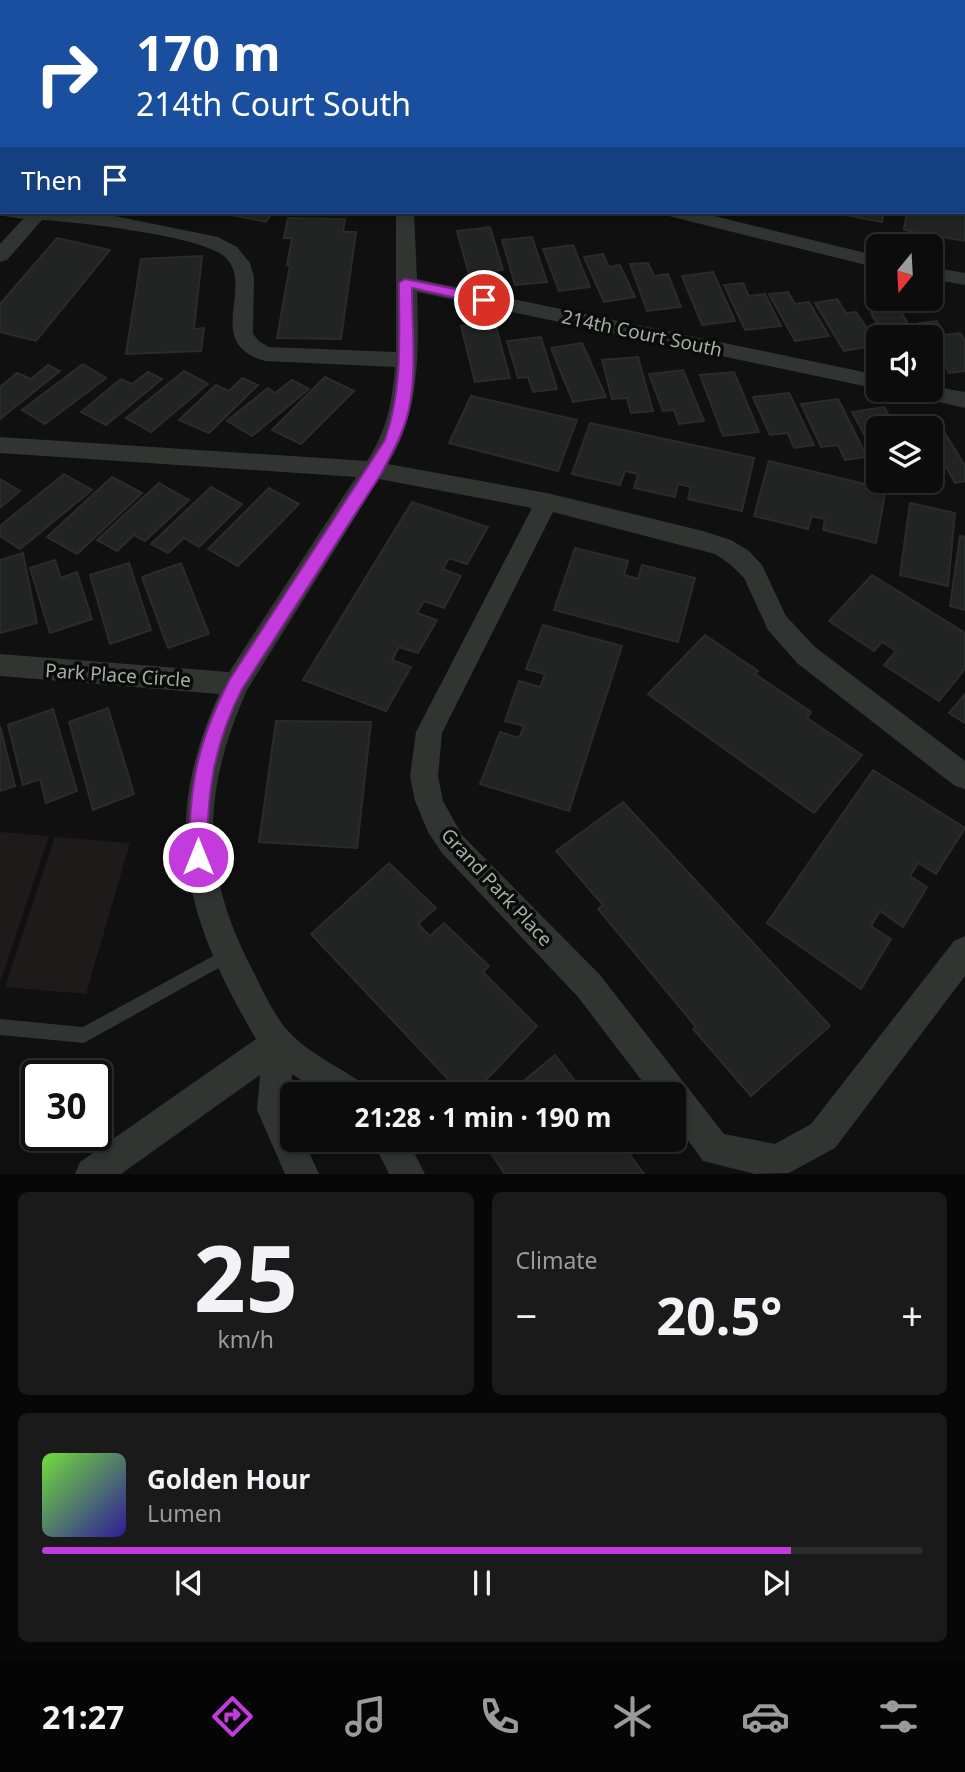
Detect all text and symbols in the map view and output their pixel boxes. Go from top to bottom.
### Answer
text: 170 m [136,19,281,85]
icon: right [21,28,112,119]
text: 214th Court South [136,82,411,125]
icon: arrive [96,161,134,199]
text: Then [21,162,82,198]
north arrow [866,234,943,312]
map controls [866,234,943,493]
pin [454,270,514,330]
icon: arrive [465,281,503,319]
street label: 214th Court South [559,303,725,363]
button: sound [866,325,943,402]
button: layers [866,416,943,493]
street label: Park Place Circle [44,657,192,693]
position arrow [161,820,235,894]
street label: Grand Park Place [436,822,558,952]
speed limit sign: 30 [21,1060,112,1151]
text: 21:28 · 1 min · 190 m [355,1099,611,1135]
text: 25 [194,1215,298,1339]
text: Climate [516,1244,598,1276]
text: 20.5° [656,1279,782,1350]
text: − [516,1289,537,1341]
text: + [901,1289,923,1341]
text: km/h [217,1323,274,1355]
text: Golden Hour [147,1461,310,1497]
text: Lumen [147,1497,222,1529]
icon: previous [170,1564,208,1602]
icon: pause [463,1564,501,1602]
icon: next [757,1564,795,1602]
icon: directions [208,1692,257,1741]
icon: music [341,1692,390,1741]
icon: phone [475,1692,524,1741]
icon: climate [608,1692,657,1741]
icon: car [741,1692,790,1741]
icon: filters [874,1692,923,1741]
text: 21:27 [42,1695,124,1738]

